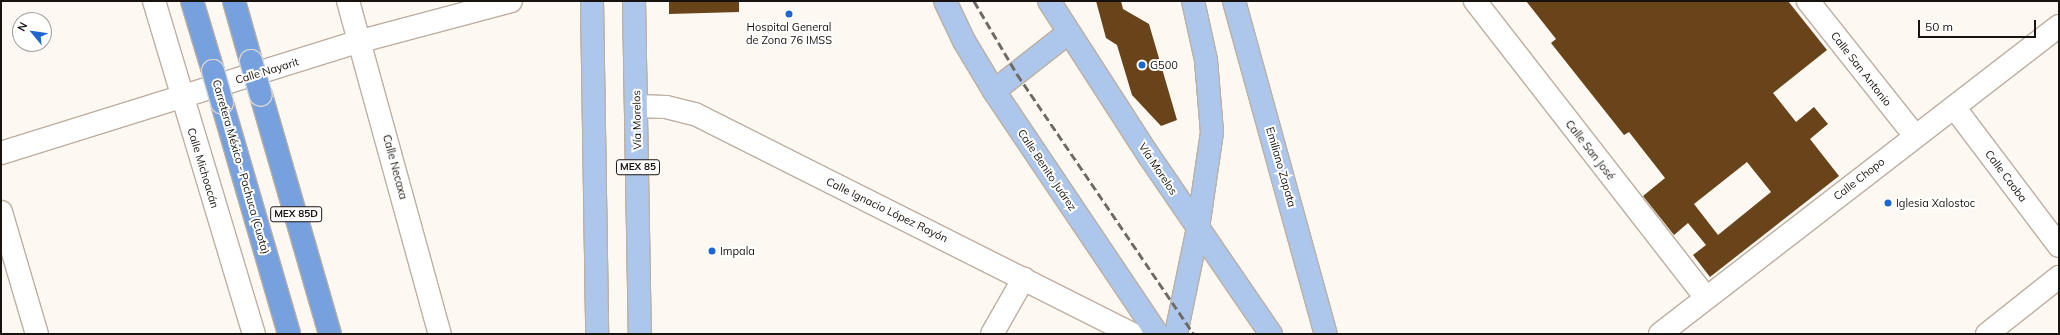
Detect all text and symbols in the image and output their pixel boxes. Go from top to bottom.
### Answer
marker: Hospital General de Zona 76 IMSS [783,8,795,20]
north arrow [12,12,52,52]
scale bar [1920,12,2038,38]
text: 50 m [1925,19,1953,34]
text: N [14,20,31,34]
place label: Hospital General de Zona 76 IMSS [746,21,832,47]
street label: Calle San Antonio [1828,29,1894,109]
street label: Calle Nayarit [234,55,300,87]
place label: G500 [1150,58,1178,72]
marker: G500 [1137,60,1147,70]
street label: Carretera México - Pachuca (Cuota) [210,78,272,256]
street label: Vía Morelos [630,90,644,150]
street label: Calle San José [1563,118,1617,182]
street label: Emiliano Zapata [1263,125,1299,209]
street label: Calle Michoacán [185,126,221,210]
street label: Calle Benito Juárez [1015,127,1079,213]
street label: Calle Necaxa [380,133,410,201]
street label: Vía Morelos [1136,141,1180,197]
street label: Calle Caoba [1982,147,2030,205]
street label: Calle Chopo [1831,155,1887,203]
road number: MEX 85 [615,159,661,175]
street label: Calle Ignacio López Rayón [824,175,950,245]
place label: Iglesia Xalostoc [1896,196,1975,210]
marker: Iglesia Xalostoc [1883,198,1893,208]
road number: MEX 85D [270,206,322,222]
place label: Impala [720,244,755,258]
marker: Impala [707,246,717,256]

